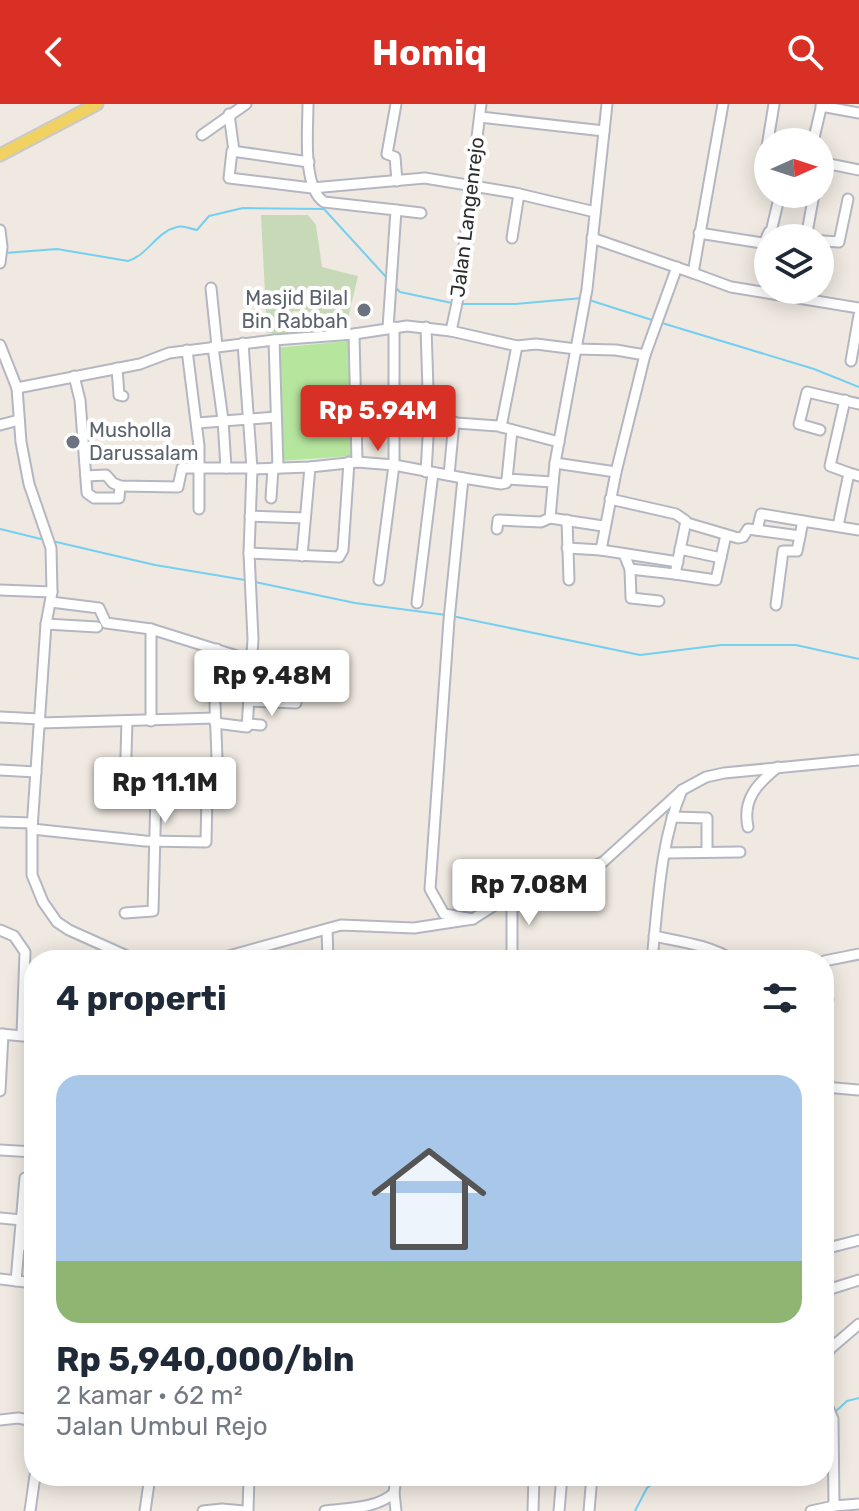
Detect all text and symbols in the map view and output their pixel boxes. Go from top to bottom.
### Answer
icon: back [32,30,76,74]
icon: search [783,30,827,74]
text: Homiq [372,31,487,74]
north arrow [754,128,834,208]
map controls [754,128,834,304]
street label: Jalan Langenrejo [445,135,489,299]
button: layers [754,224,834,304]
place label: Masjid Bilal Bin Rabbah [242,286,348,333]
marker: Masjid Bilal Bin Rabbah [355,301,373,319]
pin: Rp 5.94M [295,385,461,453]
text: Rp 5.94M [319,395,437,426]
place label: Musholla Darussalam [89,418,199,465]
marker: Musholla Darussalam [64,433,82,451]
pin: Rp 9.48M [189,650,355,718]
text: Rp 9.48M [212,660,332,691]
pin: Rp 11.1M [82,757,248,825]
text: Rp 11.1M [112,767,218,798]
pin: Rp 7.08M [446,859,612,927]
text: Rp 7.08M [470,869,588,900]
icon: filters [758,976,802,1020]
text: 4 properti [56,978,227,1019]
icon: home [357,1127,501,1271]
text: Rp 5,940,000/bln [56,1339,355,1380]
text: 2 kamar · 62 m² [56,1380,243,1411]
text: Jalan Umbul Rejo [56,1411,268,1442]

